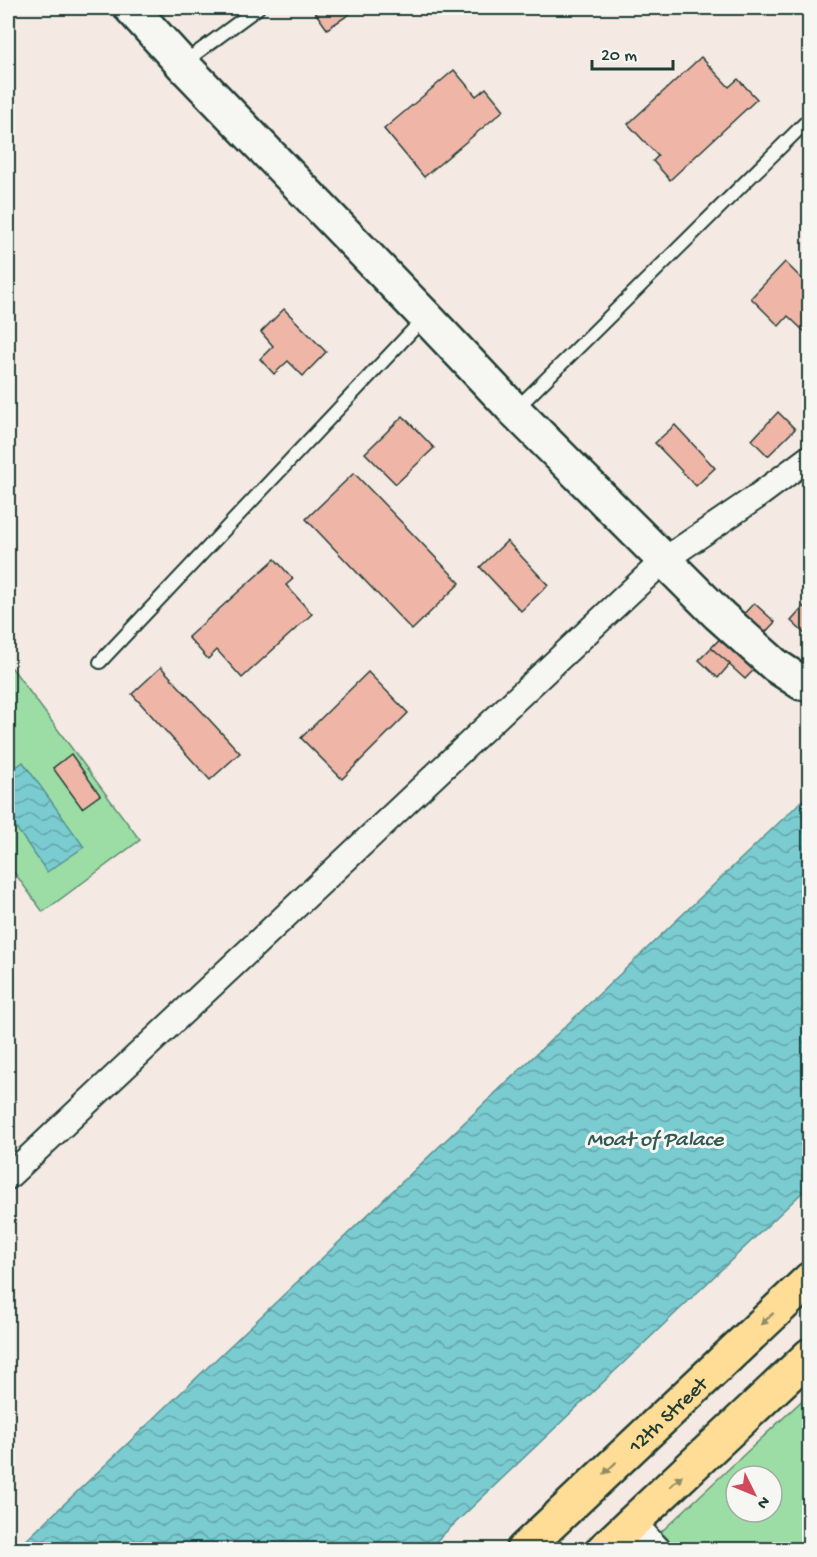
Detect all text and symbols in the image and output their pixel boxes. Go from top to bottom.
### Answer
scale bar [592,33,673,71]
text: 20 m [601,46,637,67]
water label: Moat of Palace [587,1128,725,1154]
one-way arrow [760,1312,774,1326]
street label: 12th Street [624,1372,716,1461]
one-way arrow [603,1460,617,1474]
north arrow [724,1464,784,1524]
one-way arrow [669,1474,683,1488]
text: N [752,1492,773,1513]

